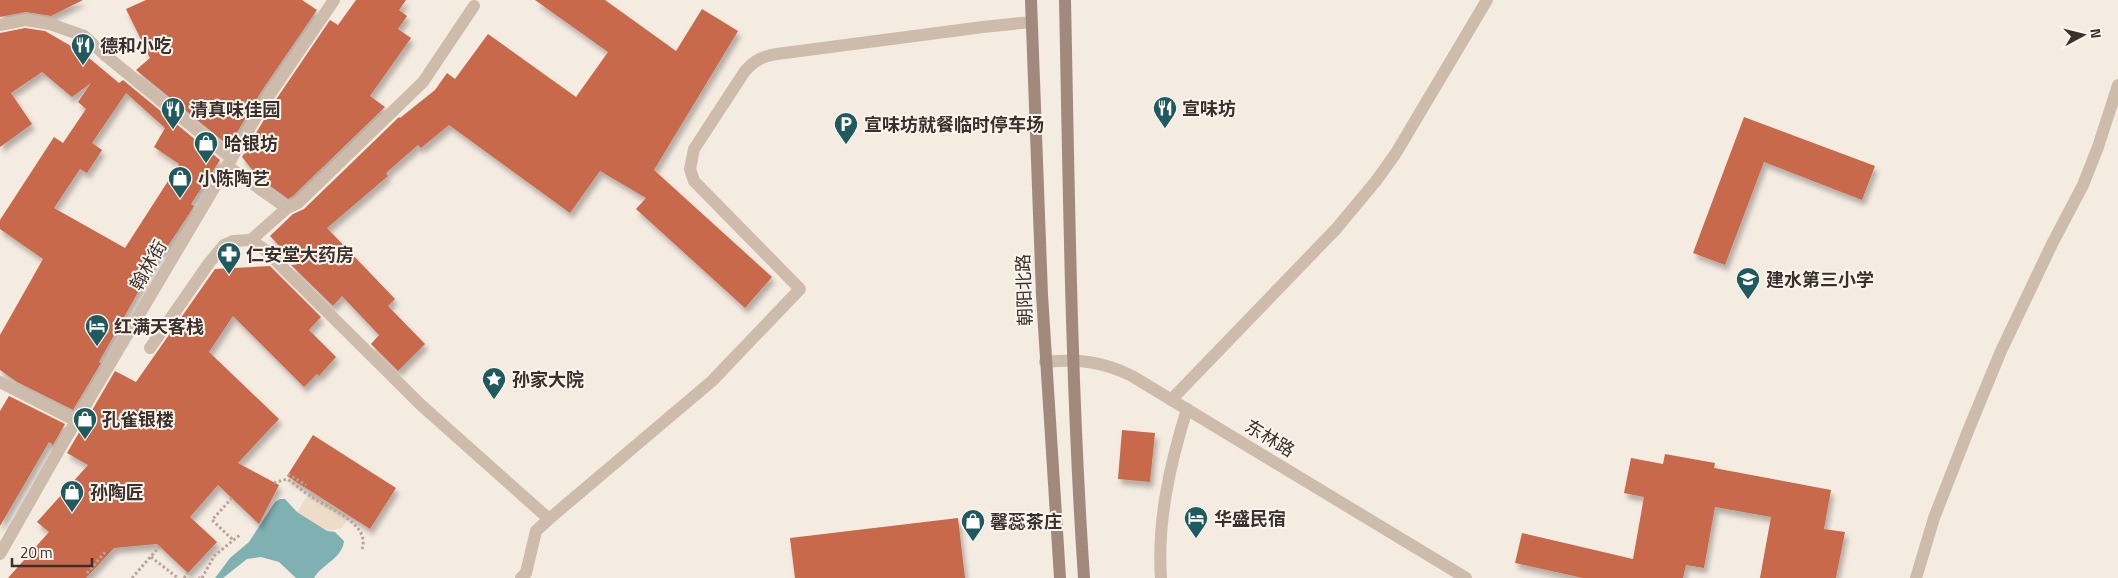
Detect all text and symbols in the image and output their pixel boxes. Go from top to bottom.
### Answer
north arrow [2058,10,2108,60]
text: N [2085,27,2107,39]
restaurant icon: 德和小吃 [70,32,96,66]
place label: 德和小吃 [100,32,172,59]
restaurant icon: 宣味坊 [1152,95,1178,129]
place label: 宣味坊 [1182,95,1236,122]
restaurant icon: 清真味佳园 [160,96,186,130]
place label: 清真味佳园 [190,96,280,123]
parking icon: 宣味坊就餐临时停车场 [833,111,859,145]
place label: 宣味坊就餐临时停车场 [864,111,1044,138]
shop icon: 哈银坊 [193,130,219,164]
place label: 哈银坊 [224,130,278,157]
shop icon: 小陈陶艺 [167,165,193,199]
place label: 小陈陶艺 [198,165,270,192]
street label: 翰林街 [123,235,173,295]
pharmacy icon: 仁安堂大药房 [216,241,242,275]
place label: 仁安堂大药房 [246,241,354,268]
street label: 朝阳北路 [1009,254,1039,326]
school or university icon: 建水第三小学 [1735,266,1761,300]
place label: 建水第三小学 [1766,266,1874,293]
hotel icon: 红满天客栈 [84,313,110,347]
place label: 红满天客栈 [114,313,204,340]
place icon: 孙家大院 [481,366,507,400]
place label: 孙家大院 [512,366,584,393]
shop icon: 孔雀银楼 [72,406,98,440]
place label: 孔雀银楼 [102,406,174,433]
street label: 东林路 [1240,413,1300,463]
shop icon: 孙陶匠 [59,479,85,513]
place label: 孙陶匠 [90,479,144,506]
hotel icon: 华盛民宿 [1183,505,1209,539]
place label: 华盛民宿 [1214,505,1286,532]
shop icon: 馨蕊茶庄 [960,508,986,542]
place label: 馨蕊茶庄 [990,508,1062,535]
scale bar [12,536,92,568]
text: 20 m [20,541,53,564]

